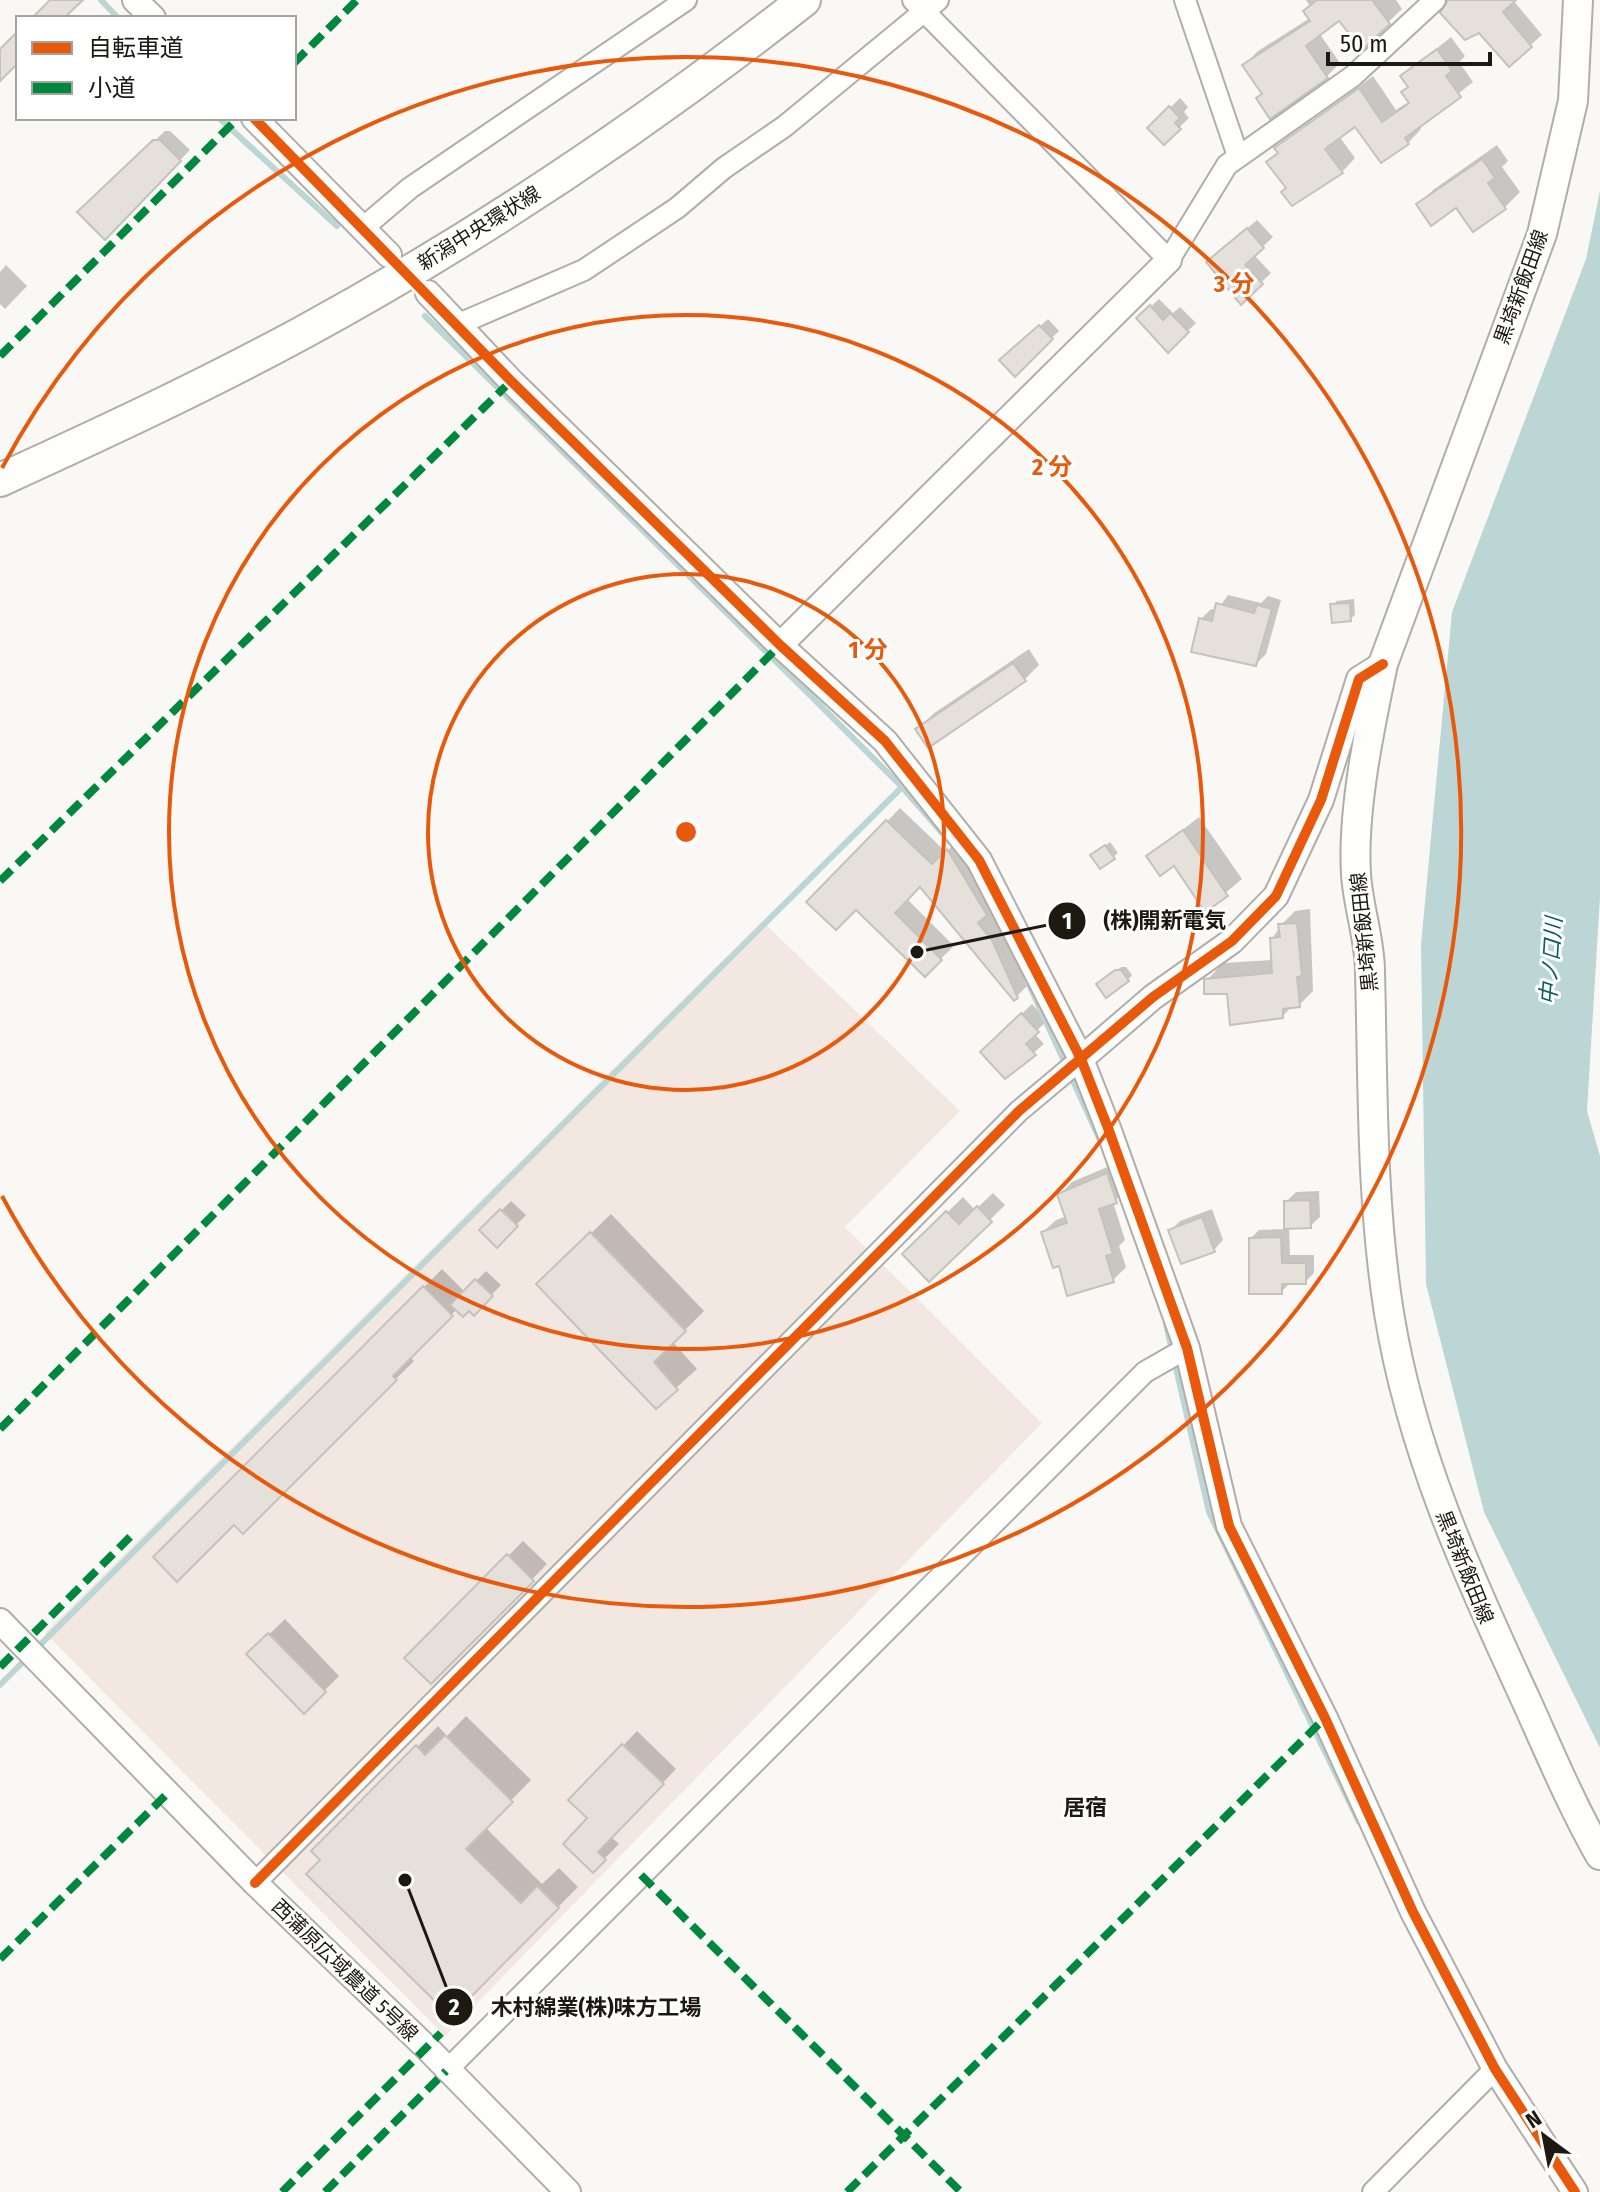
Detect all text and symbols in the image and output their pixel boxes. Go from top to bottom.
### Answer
legend [16,16,296,120]
scale bar [1328,16,1490,66]
text: 50 m [1340,30,1388,58]
text: 自転車道 [88,34,184,62]
text: 小道 [88,74,136,102]
street label: 新潟中央環状線 [413,181,545,275]
street label: 黒埼新飯田線 [1489,227,1553,347]
text: 3 分 [1213,270,1254,298]
text: 2 分 [1031,453,1072,481]
text: 1 分 [848,636,888,664]
centre of rings [672,818,700,846]
street label: 黒埼新飯田線 [1346,871,1382,993]
callout: (株)開新電気 [1047,898,1242,944]
text: 1 [1062,907,1072,935]
text: (株)開新電気 [1103,907,1227,934]
water label: 中ノ口川 [1534,914,1568,1006]
street label: 黒埼新飯田線 [1431,1507,1499,1627]
district label: 居宿 [1063,1794,1107,1821]
street label: 西蒲原広域農道 5号線 [267,1894,423,2046]
callout: 木村綿業(株)味方工場 [434,1984,717,2030]
text: 2 [447,1993,460,2021]
text: 木村綿業(株)味方工場 [490,1994,702,2021]
north arrow [1504,2096,1584,2176]
text: N [1521,2105,1546,2134]

